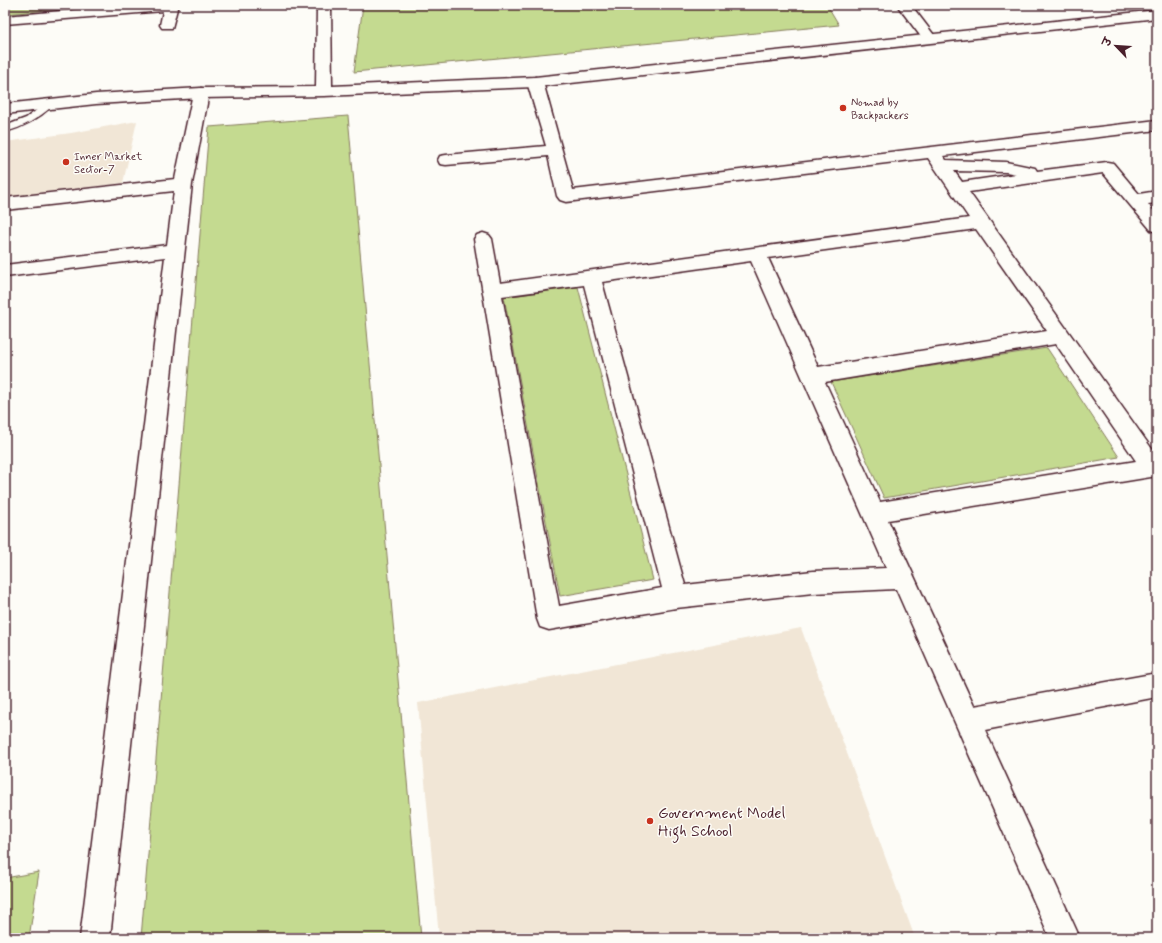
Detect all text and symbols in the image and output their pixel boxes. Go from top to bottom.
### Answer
north arrow [1096,26,1136,66]
text: उ [1100,34,1116,49]
place label: Nomad by Backpackers [851,96,909,123]
marker: Nomad by Backpackers [838,103,848,113]
place label: Inner Market Sector-7 [74,150,143,177]
marker: Inner Market Sector-7 [61,157,71,167]
place label: Government Model High School [658,803,786,843]
marker: Government Model High School [645,816,655,826]

